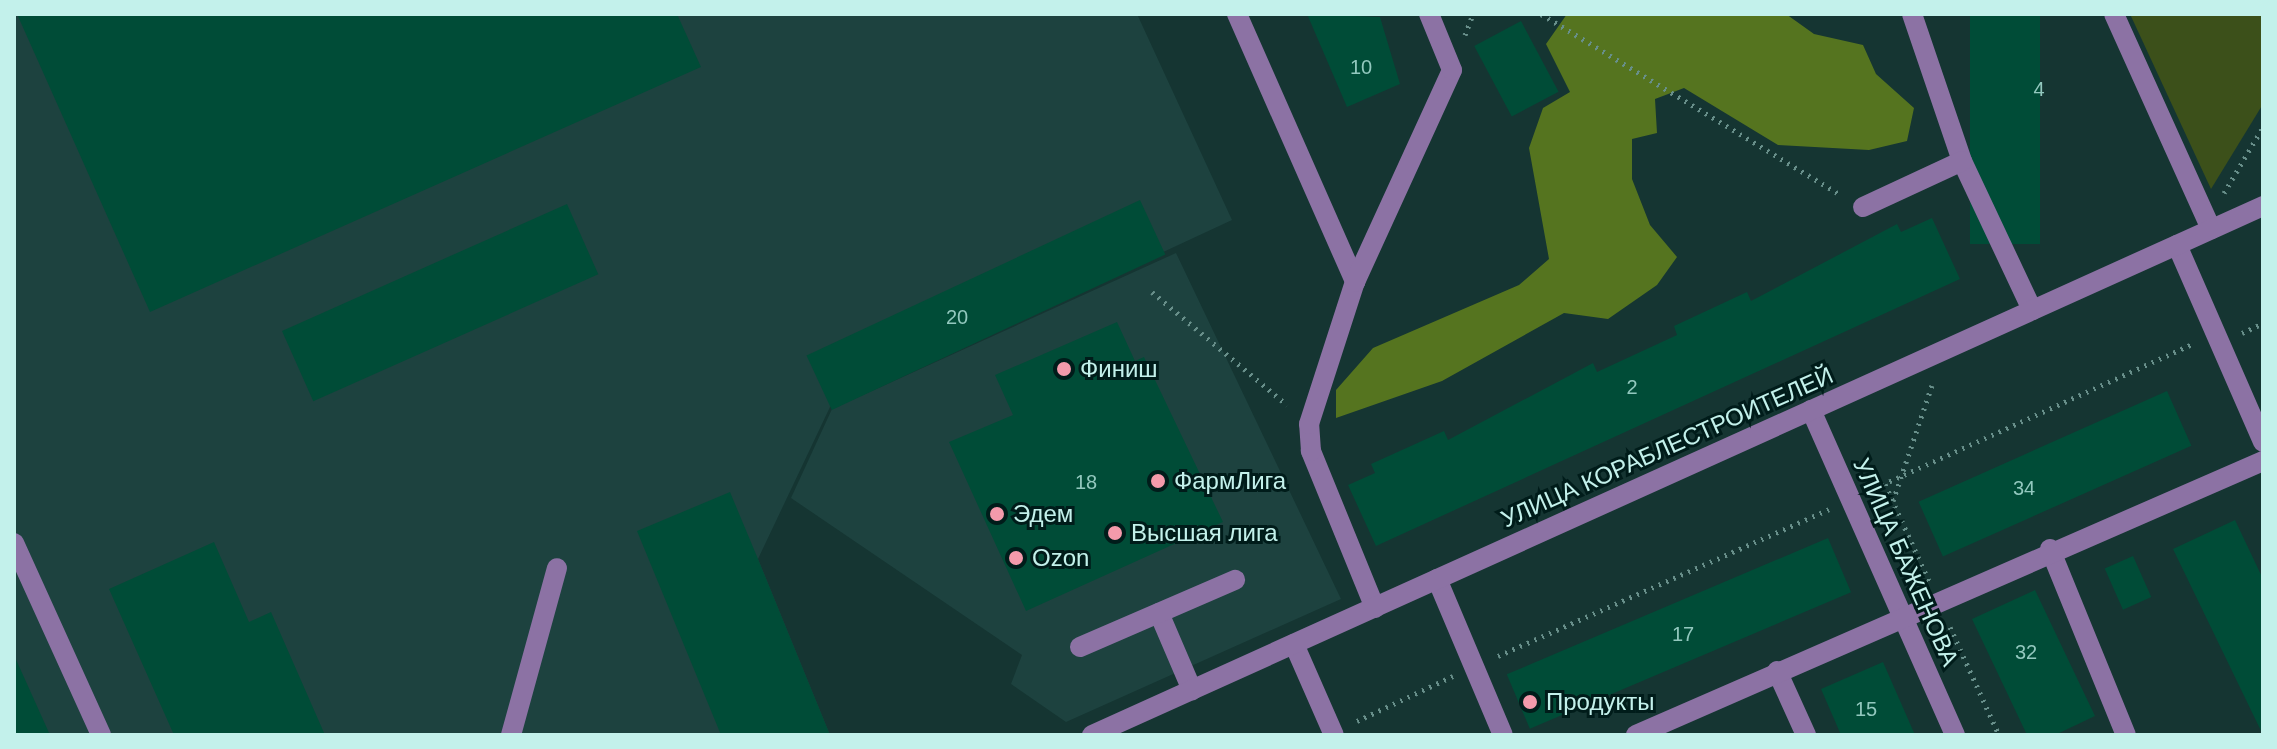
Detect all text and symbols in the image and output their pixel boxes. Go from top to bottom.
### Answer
house number: 10 [1350,55,1372,79]
house number: 4 [2033,77,2045,101]
house number: 20 [946,305,968,329]
place label: Финиш [1080,355,1158,383]
marker: Финиш [1055,360,1073,378]
street label: УЛИЦА КОРАБЛЕСТРОИТЕЛЕЙ [1497,361,1837,533]
house number: 2 [1626,375,1638,399]
street label: УЛИЦА БАЖЕНОВА [1847,454,1965,670]
place label: ФармЛига [1174,467,1286,495]
house number: 18 [1075,470,1097,494]
marker: ФармЛига [1149,472,1167,490]
house number: 34 [2013,476,2035,500]
place label: Эдем [1013,500,1073,528]
marker: Эдем [988,505,1006,523]
place label: Высшая лига [1131,519,1278,547]
marker: Высшая лига [1106,524,1124,542]
place label: Ozon [1032,544,1089,572]
marker: Ozon [1007,549,1025,567]
house number: 17 [1672,622,1694,646]
house number: 32 [2015,640,2037,664]
place label: Продукты [1546,688,1654,716]
marker: Продукты [1521,693,1539,711]
house number: 15 [1855,697,1877,721]

